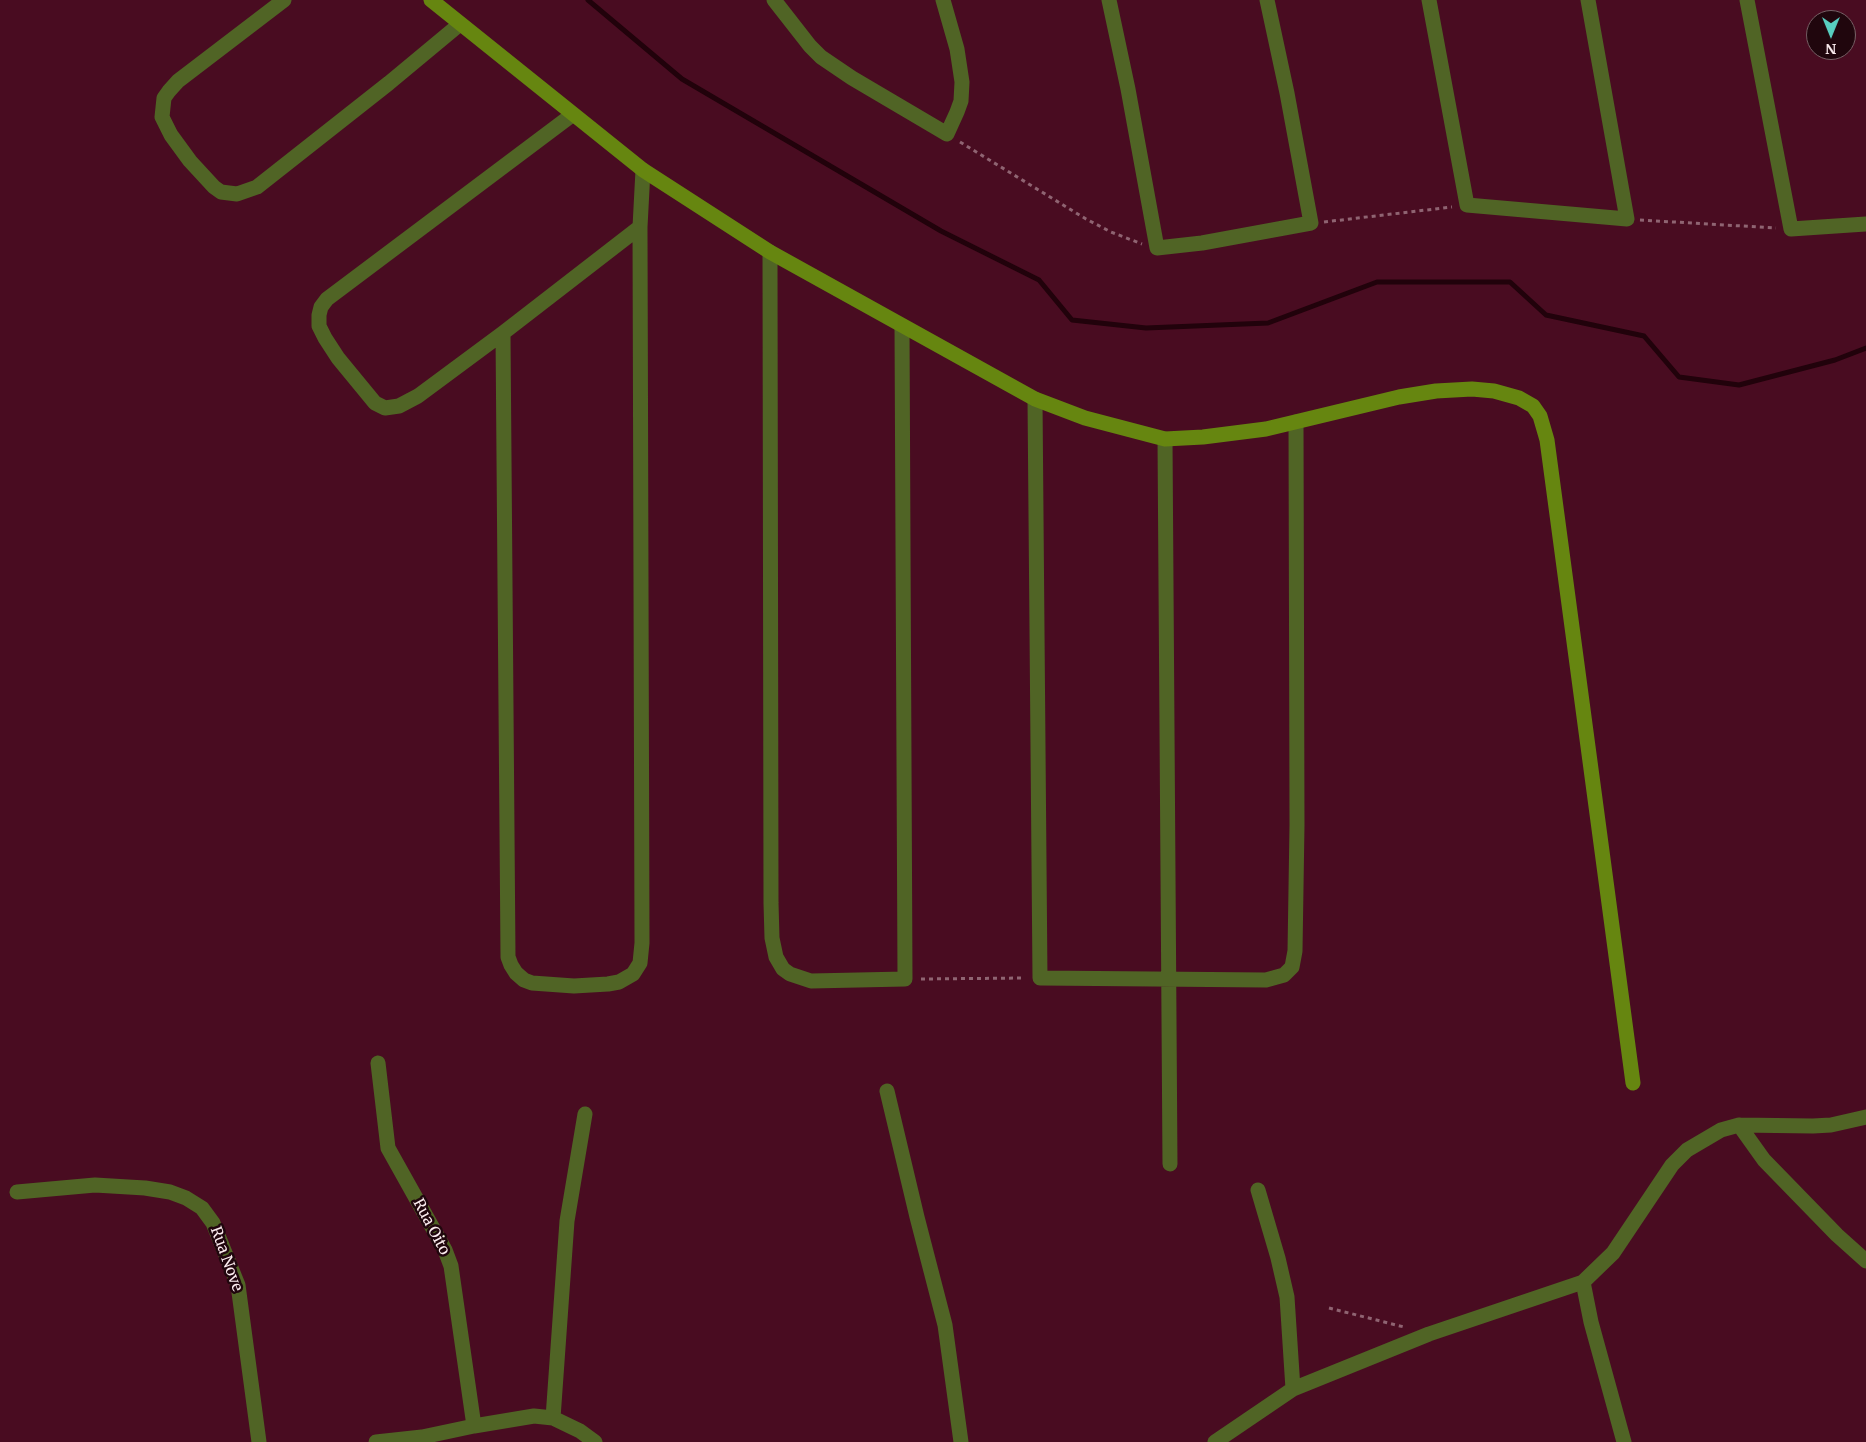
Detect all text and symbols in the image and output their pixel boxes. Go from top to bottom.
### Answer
north arrow [1806,10,1856,60]
text: N [1825,40,1837,58]
street label: Rua Oito [409,1196,453,1258]
street label: Rua Nove [206,1224,246,1294]

